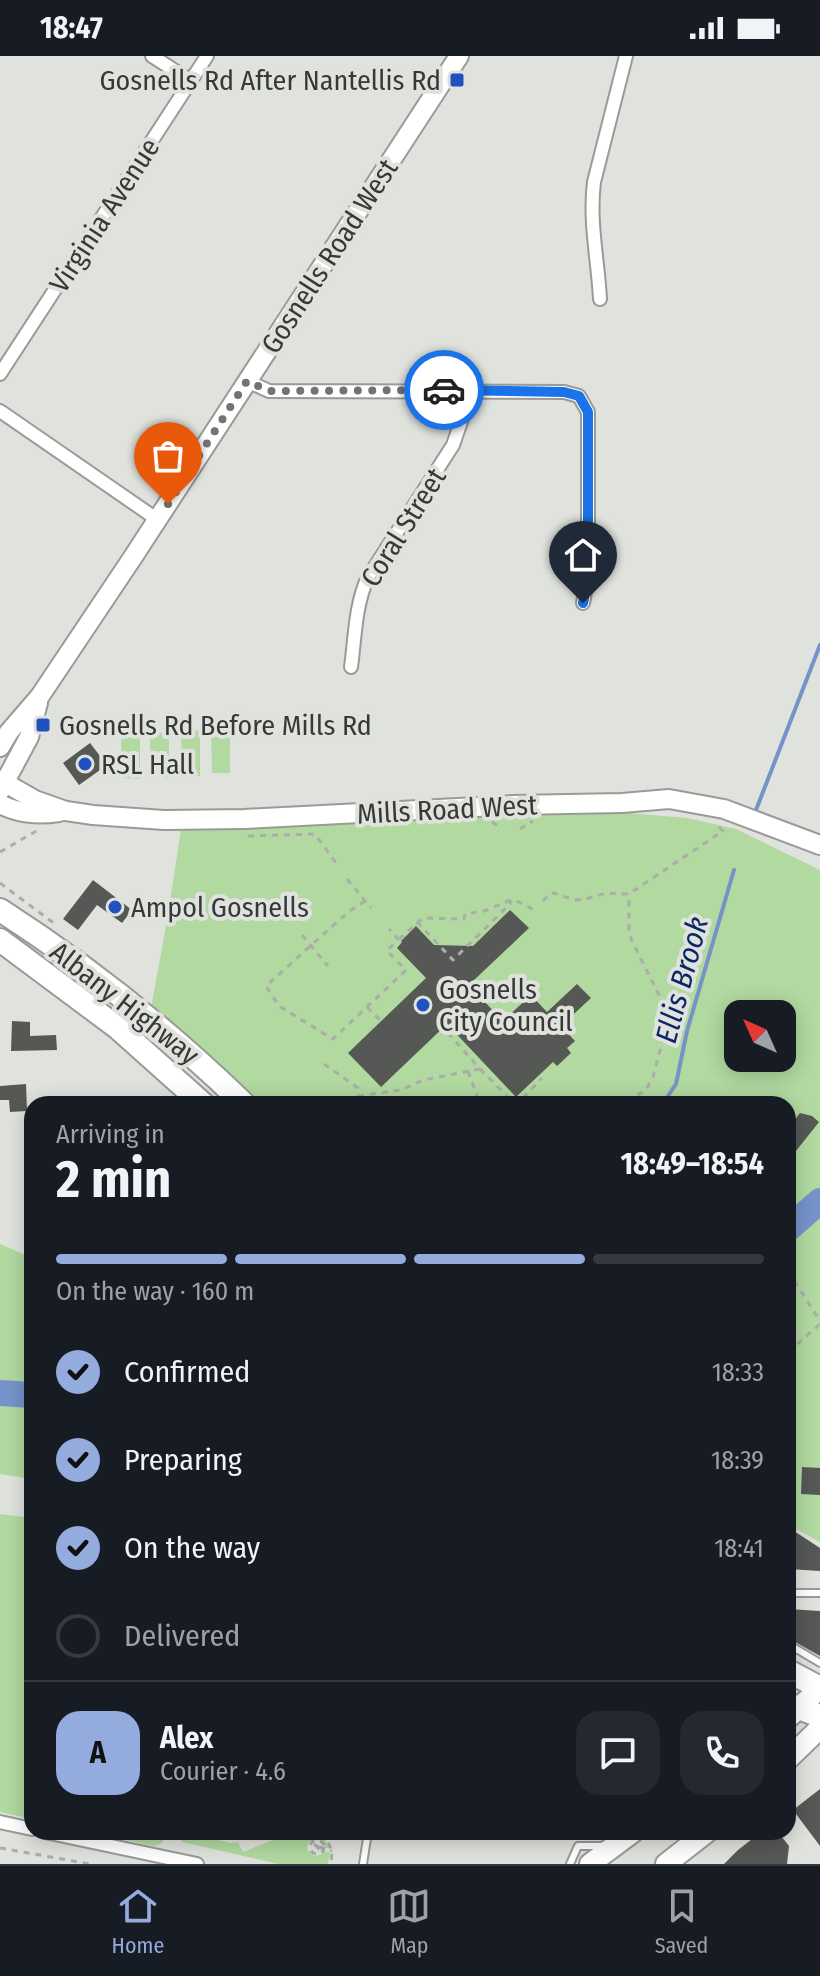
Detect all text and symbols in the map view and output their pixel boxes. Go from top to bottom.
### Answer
text: 18:47 [40,10,103,46]
place label: Gosnells Rd After Nantellis Rd [99,64,441,97]
marker: Gosnells Rd After Nantellis Rd [448,71,466,89]
street label: Virginia Avenue [42,132,167,299]
street label: Gosnells Road West [254,152,405,360]
courier [404,350,484,430]
icon: car [422,368,466,412]
pin [134,422,202,504]
icon: bag [146,434,190,478]
street label: Coral Street [354,461,453,593]
pin [549,521,617,603]
icon: home [561,533,605,577]
place label: Gosnells Rd Before Mills Rd [59,709,372,742]
marker: Gosnells Rd Before Mills Rd [34,716,52,734]
place label: RSL Hall [101,748,194,781]
marker: RSL Hall [76,755,94,773]
street label: Mills Road West [356,788,539,831]
place label: Ampol Gosnells [131,891,309,924]
marker: Ampol Gosnells [106,898,124,916]
water label: Ellis Brook [648,913,716,1047]
street label: Albany Highway [44,935,206,1072]
place label: Gosnells City Council [439,973,573,1038]
marker: Gosnells City Council [414,996,432,1014]
north arrow [724,1000,796,1072]
map controls [724,1000,796,1072]
text: Arriving in [56,1119,165,1150]
text: 18:49–18:54 [620,1146,764,1182]
text: 2 min [56,1148,171,1211]
text: On the way · 160 m [56,1276,254,1307]
icon: check [56,1350,100,1394]
text: Confirmed [124,1354,250,1390]
text: 18:33 [712,1357,764,1388]
icon: check [56,1438,100,1482]
text: Preparing [124,1442,242,1478]
text: 18:39 [711,1445,764,1476]
icon: check [56,1526,100,1570]
text: On the way [124,1530,260,1566]
text: 18:41 [714,1533,764,1564]
text: Delivered [124,1618,240,1654]
button: chat [576,1711,660,1795]
button: phone [680,1711,764,1795]
text: Alex [160,1720,213,1756]
text: A [90,1735,106,1771]
text: Courier · 4.6 [160,1756,286,1787]
tab: Home [112,1884,164,1959]
tab: Map [387,1884,431,1959]
tab: Saved [655,1884,708,1959]

